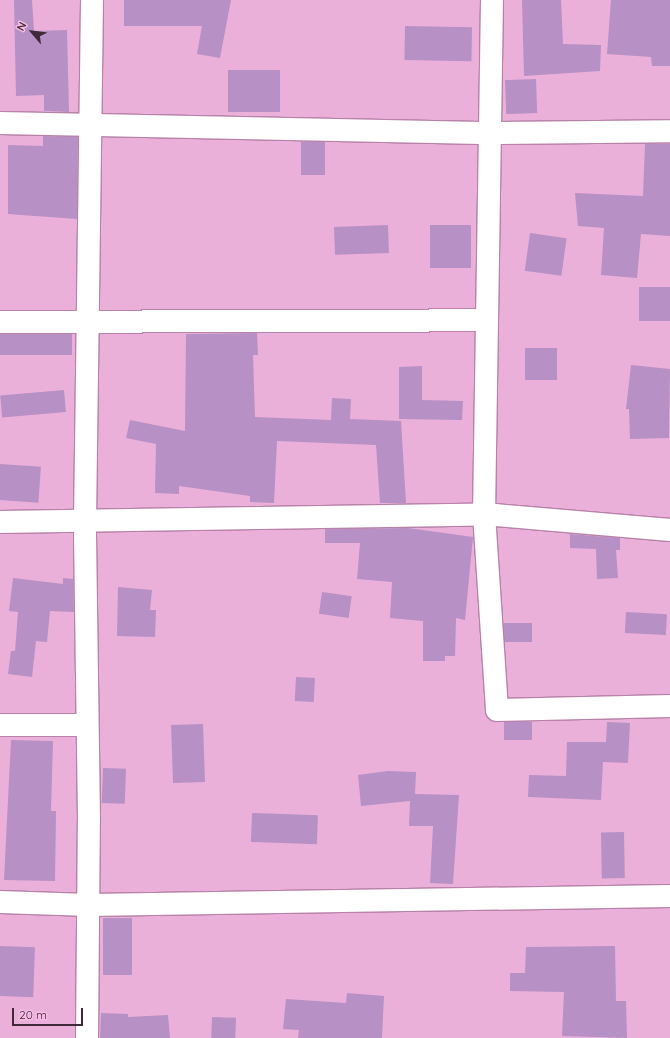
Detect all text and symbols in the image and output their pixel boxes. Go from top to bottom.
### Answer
north arrow [12,12,52,52]
text: N [13,20,29,33]
scale bar [14,1000,85,1026]
text: 20 m [19,1007,47,1022]

